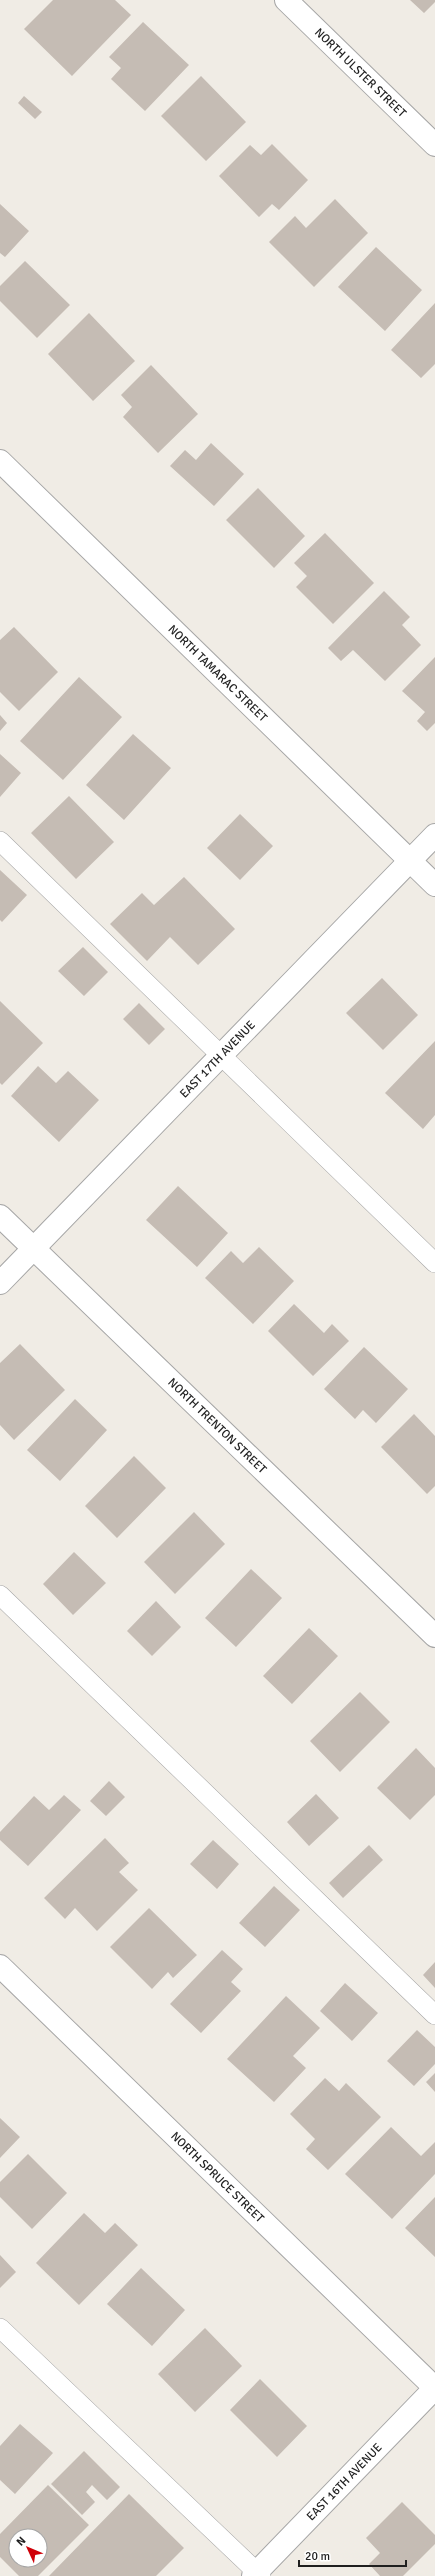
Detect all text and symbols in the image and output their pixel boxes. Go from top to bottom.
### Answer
street label: NORTH ULSTER STREET [312,25,410,120]
street label: NORTH TAMARAC STREET [165,622,270,725]
street label: EAST 17TH AVENUE [176,1017,258,1101]
street label: NORTH TRENTON STREET [165,1375,270,1477]
street label: NORTH SPRUCE STREET [168,2128,267,2226]
street label: EAST 16TH AVENUE [303,2440,385,2524]
north arrow [8,2528,48,2568]
text: N [14,2534,29,2549]
scale bar [299,2542,406,2568]
text: 20 m [305,2549,330,2564]

